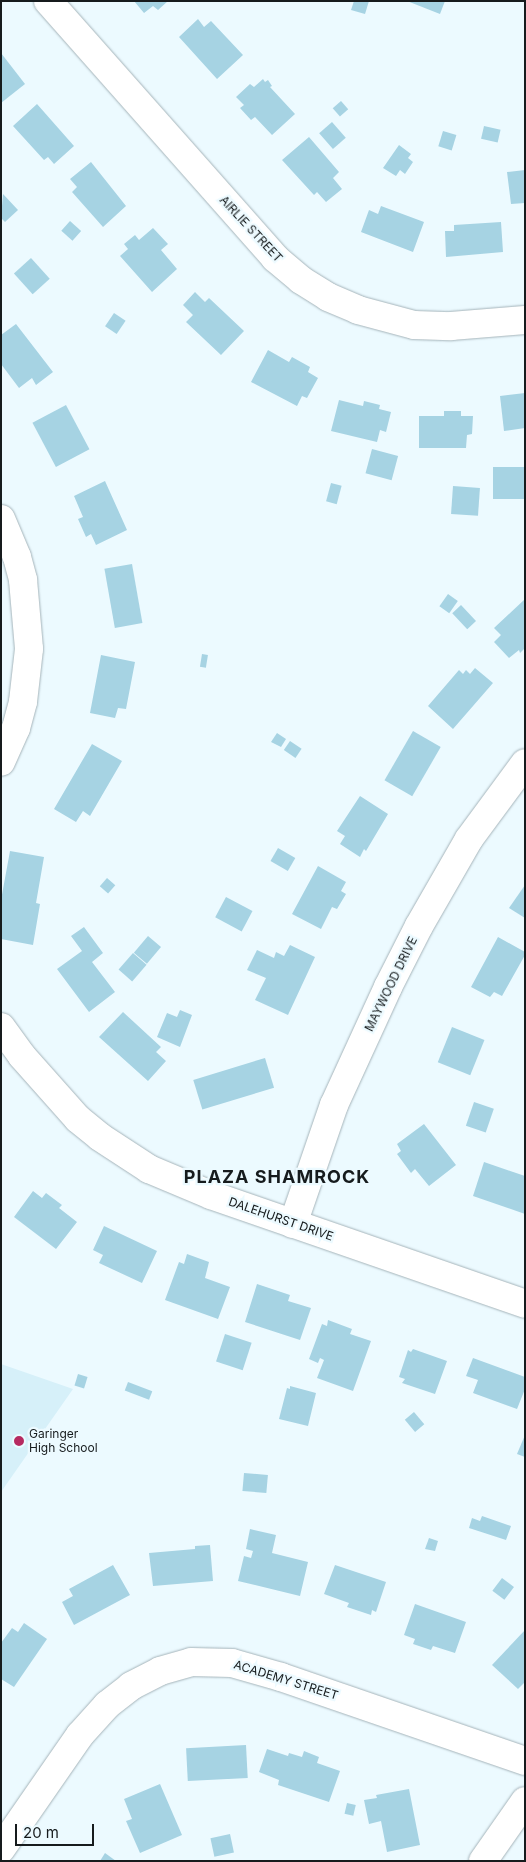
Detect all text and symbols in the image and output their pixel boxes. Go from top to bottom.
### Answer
street label: AIRLIE STREET [217,193,285,265]
street label: MAYWOOD DRIVE [362,934,420,1034]
district label: PLAZA SHAMROCK [182,1166,372,1188]
street label: DALEHURST DRIVE [227,1194,335,1244]
place label: Garinger High School [29,1427,98,1455]
marker: Garinger High School [13,1435,25,1447]
street label: ACADEMY STREET [232,1657,340,1703]
scale bar [18,1814,96,1846]
text: 20 m [23,1823,59,1842]

